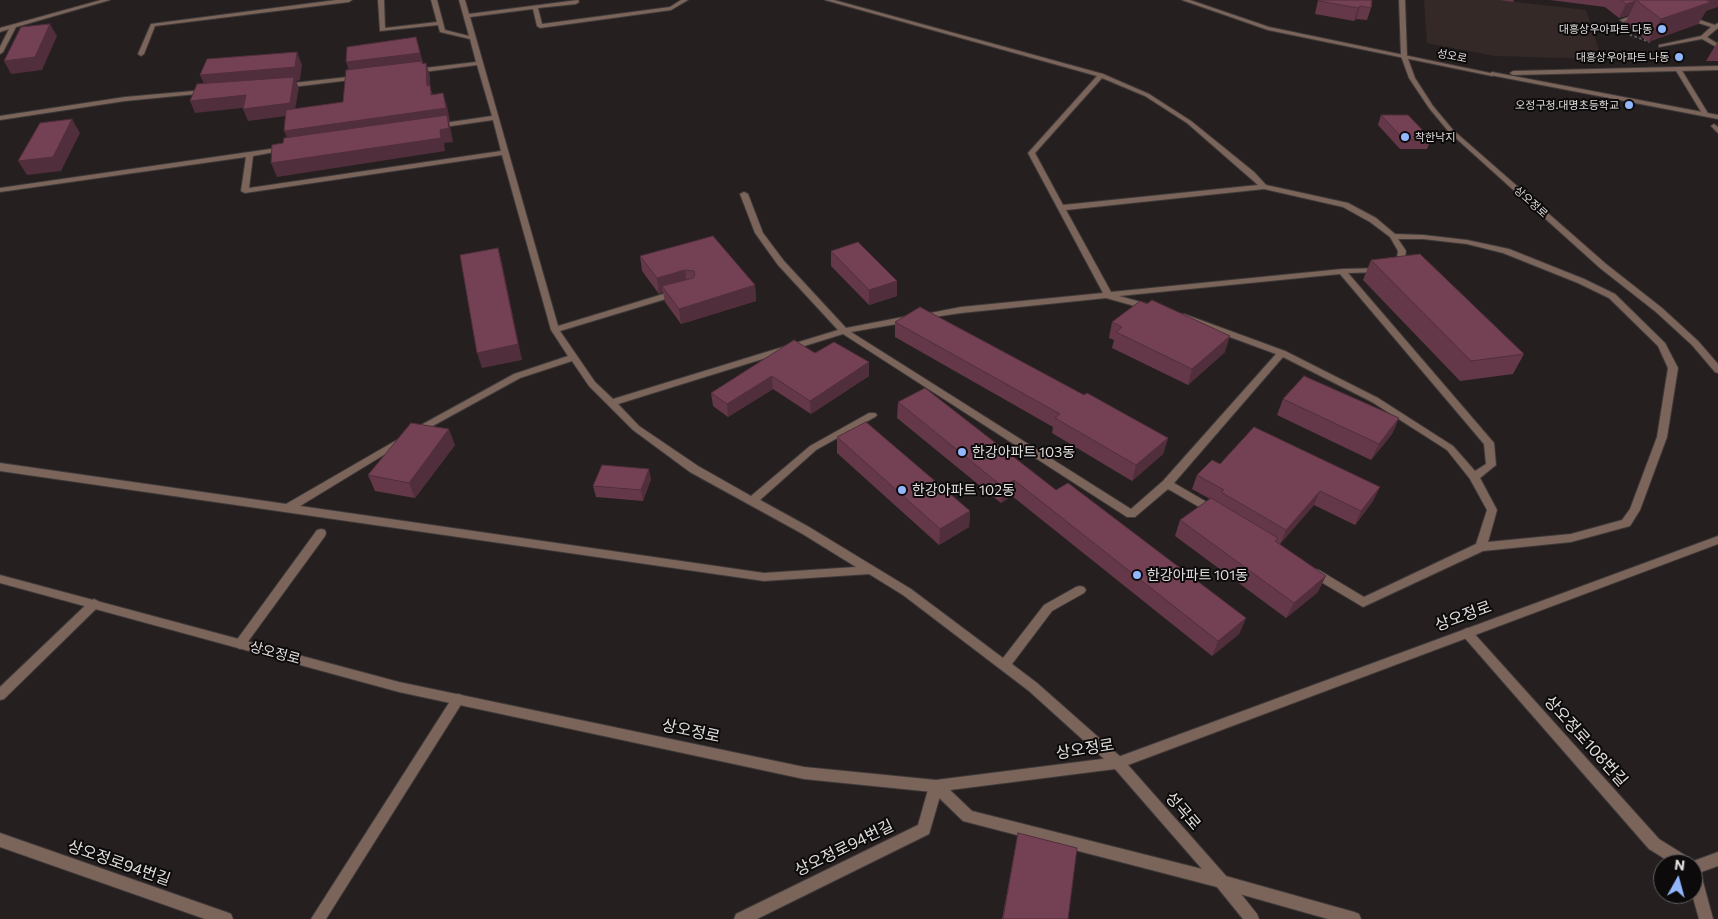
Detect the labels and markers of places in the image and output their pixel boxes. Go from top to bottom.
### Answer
place label: 대흥상우아파트 다동 [1559,22,1652,36]
marker: 대흥상우아파트 다동 [1656,23,1668,35]
place label: 대흥상우아파트 나동 [1576,50,1669,64]
marker: 대흥상우아파트 나동 [1673,51,1685,63]
place label: 오정구청.대명초등학교 [1515,98,1619,112]
marker: 오정구청.대명초등학교 [1623,99,1635,111]
place label: 착한낙지 [1415,130,1455,144]
marker: 착한낙지 [1399,131,1411,143]
place label: 한강아파트 103동 [972,444,1075,460]
marker: 한강아파트 103동 [956,446,968,458]
place label: 한강아파트 102동 [912,482,1015,498]
marker: 한강아파트 102동 [896,484,908,496]
place label: 한강아파트 101동 [1147,567,1248,583]
marker: 한강아파트 101동 [1131,569,1143,581]

